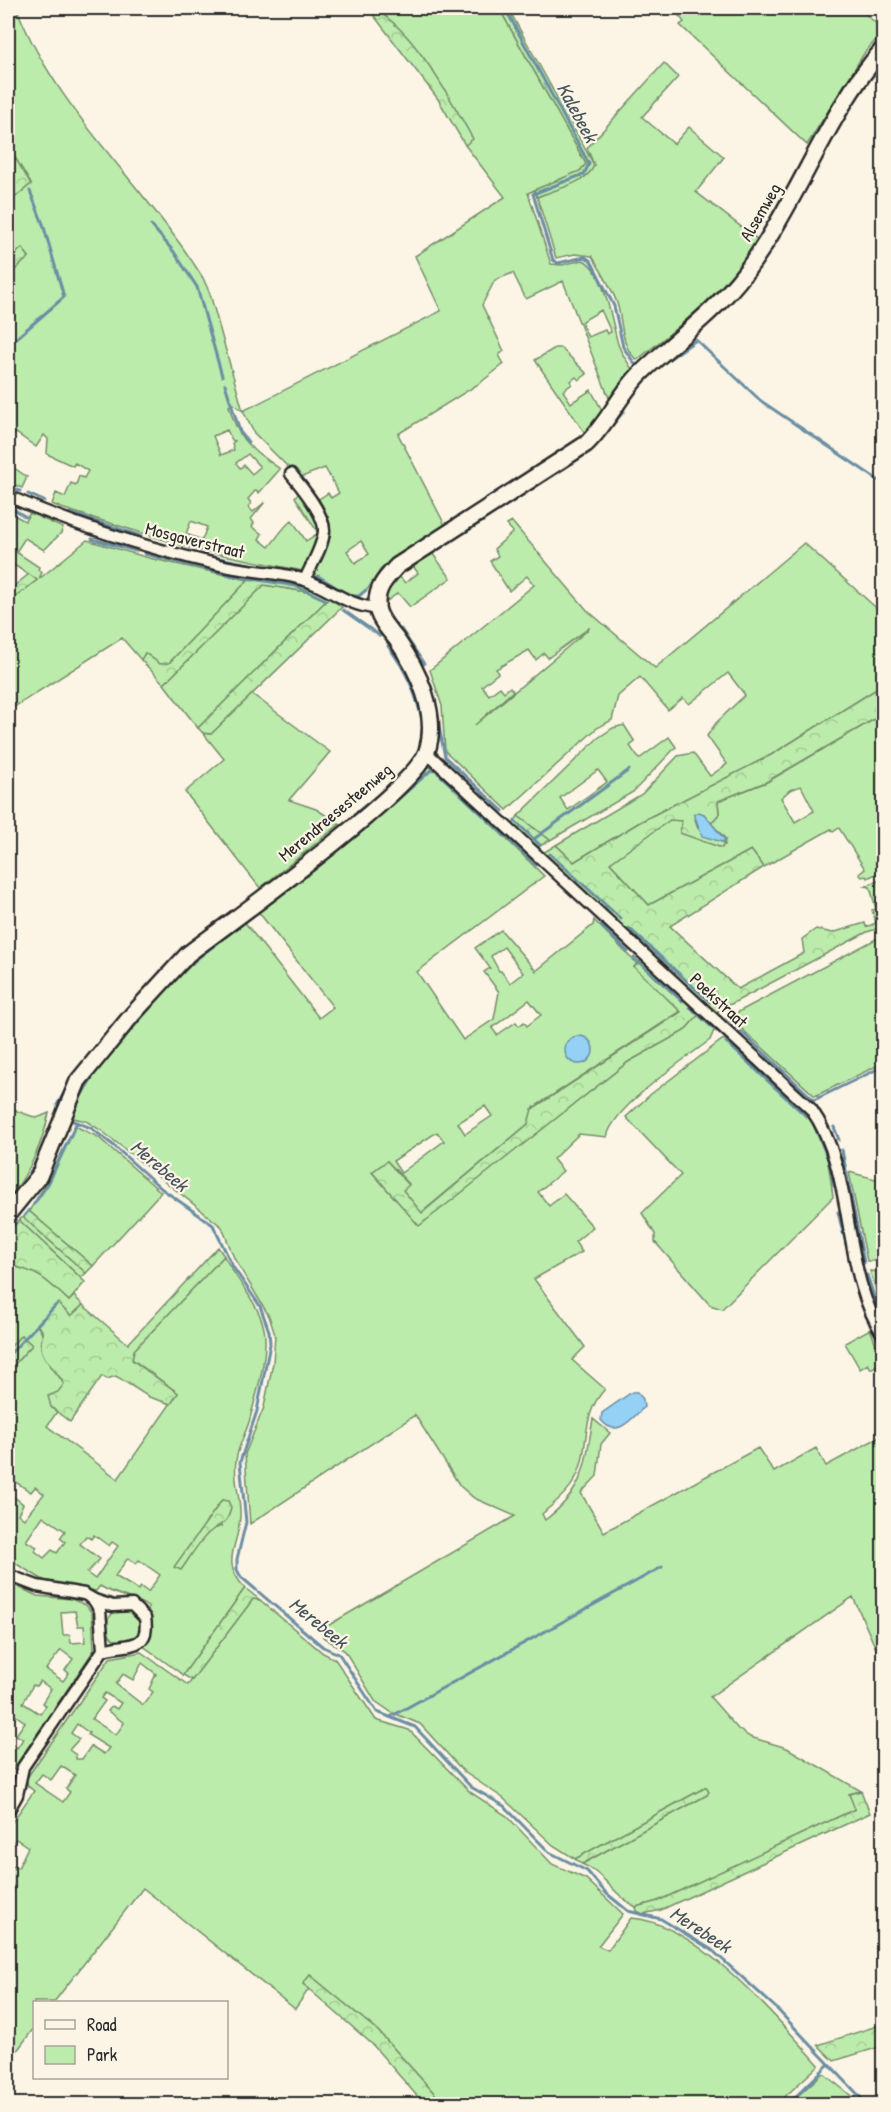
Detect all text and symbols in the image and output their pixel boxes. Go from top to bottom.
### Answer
water label: Kalebeek [551,77,606,148]
street label: Alsemweg [733,178,787,246]
street label: Mosgaverstraat [143,516,248,565]
street label: Merendreesesteenweg [273,757,397,867]
street label: Poekstraat [685,967,754,1034]
water label: Merebeek [125,1133,196,1198]
water label: Merebeek [284,1590,355,1655]
water label: Merebeek [665,1899,738,1960]
legend [33,2001,228,2079]
text: Road [87,2012,117,2037]
text: Park [87,2042,118,2067]

